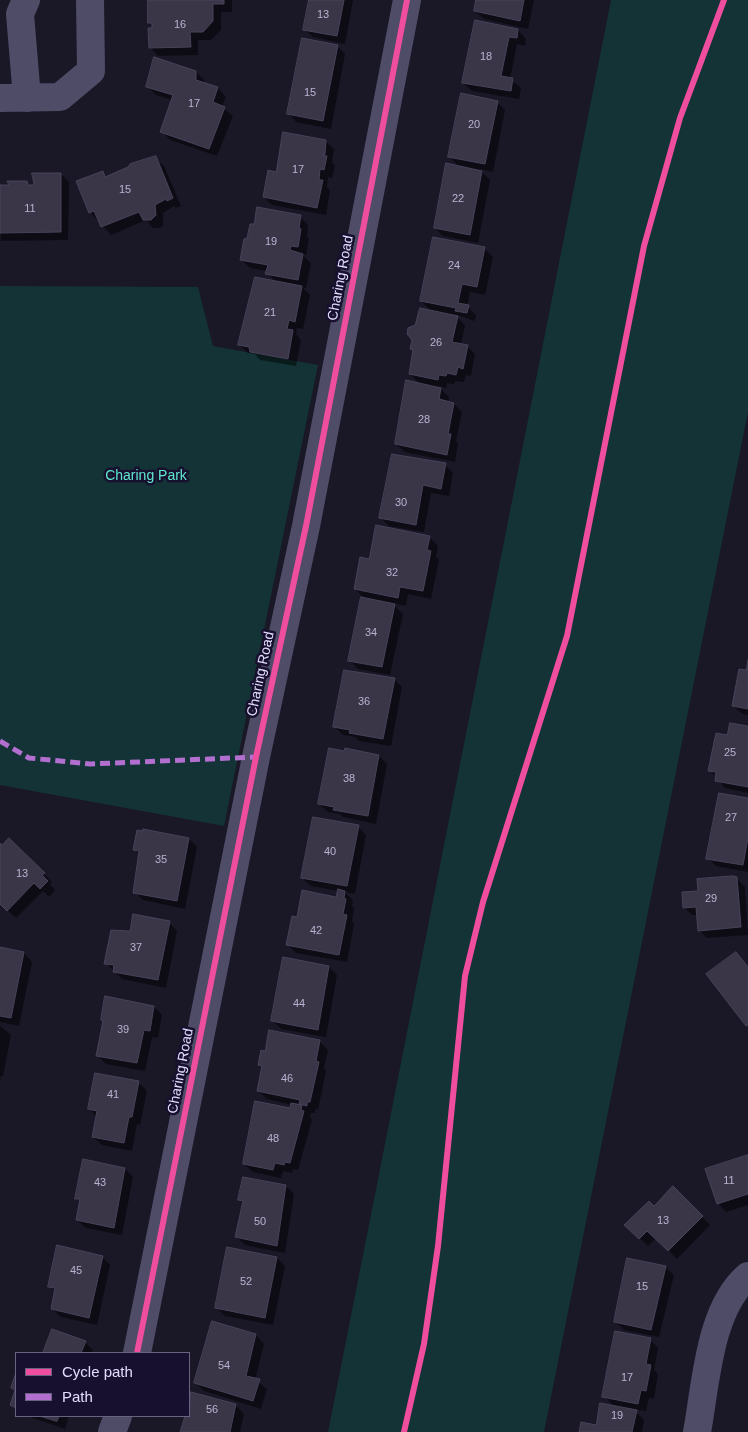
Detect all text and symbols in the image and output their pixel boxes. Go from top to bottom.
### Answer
house number: 13 [317,8,329,22]
house number: 16 [174,18,186,32]
house number: 18 [480,50,492,64]
house number: 15 [304,86,316,100]
house number: 17 [188,97,200,111]
house number: 20 [468,118,480,132]
house number: 17 [292,163,304,177]
house number: 15 [119,183,131,197]
house number: 22 [452,192,464,206]
house number: 11 [24,202,36,216]
street label: Charing Road [325,234,357,322]
house number: 19 [265,235,277,249]
house number: 24 [448,259,460,273]
house number: 21 [264,306,276,320]
house number: 26 [430,336,442,350]
house number: 28 [418,413,430,427]
park label: Charing Park [105,468,187,484]
house number: 30 [395,496,407,510]
house number: 32 [386,566,398,580]
house number: 34 [365,626,377,640]
street label: Charing Road [244,630,278,718]
house number: 36 [358,695,370,709]
house number: 25 [724,746,736,760]
house number: 38 [343,772,355,786]
house number: 27 [725,811,737,825]
house number: 40 [324,845,336,859]
house number: 35 [155,853,167,867]
house number: 13 [16,867,28,881]
house number: 29 [705,892,717,906]
house number: 42 [310,924,322,938]
house number: 37 [130,941,142,955]
house number: 44 [293,997,305,1011]
house number: 39 [117,1023,129,1037]
street label: Charing Road [165,1027,197,1115]
house number: 46 [281,1072,293,1086]
house number: 41 [107,1088,119,1102]
house number: 48 [267,1132,279,1146]
house number: 11 [723,1174,735,1188]
house number: 43 [94,1176,106,1190]
house number: 13 [657,1214,669,1228]
house number: 50 [254,1215,266,1229]
house number: 45 [70,1264,82,1278]
house number: 52 [240,1275,252,1289]
house number: 15 [636,1280,648,1294]
legend [15,1352,190,1417]
house number: 54 [218,1359,230,1373]
text: Cycle path [62,1363,133,1380]
house number: 17 [621,1371,633,1385]
text: Path [62,1388,93,1405]
house number: 56 [206,1403,218,1417]
house number: 19 [611,1409,623,1423]

